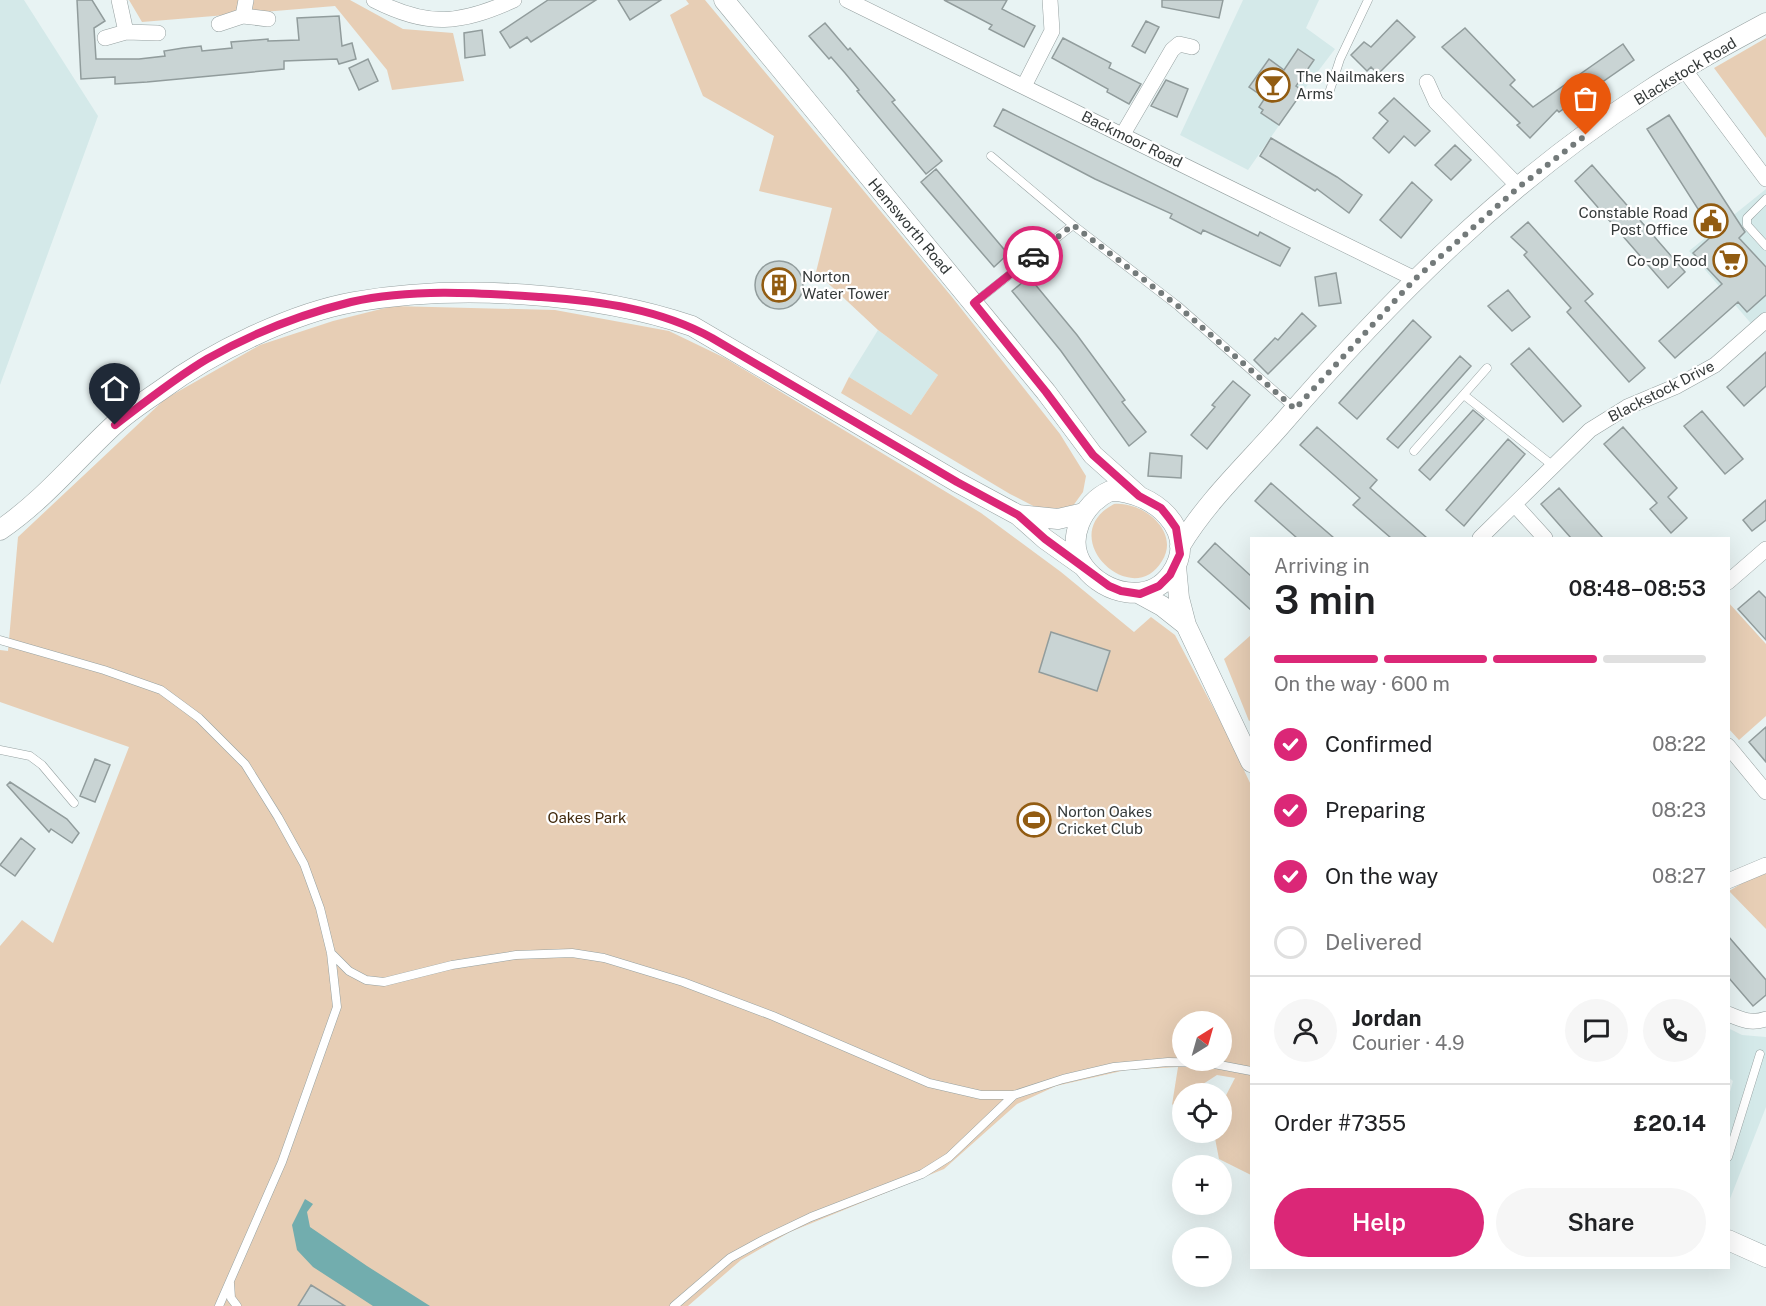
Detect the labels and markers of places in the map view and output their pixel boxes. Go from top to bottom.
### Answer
bar icon: The Nailmakers Arms [1255,67,1291,103]
place label: The Nailmakers Arms [1296,68,1405,102]
pin [1560,73,1611,135]
public building icon: Constable Road Post Office [1693,203,1729,239]
place label: Constable Road Post Office [1578,204,1688,238]
supermarket icon: Co-op Food [1712,242,1748,278]
place label: Co-op Food [1627,252,1707,269]
building icon: Norton Water Tower [761,267,797,303]
place label: Norton Water Tower [802,268,890,302]
pin [89,363,140,425]
sports icon: Norton Oakes Cricket Club [1016,802,1052,838]
place label: Norton Oakes Cricket Club [1057,803,1152,837]

